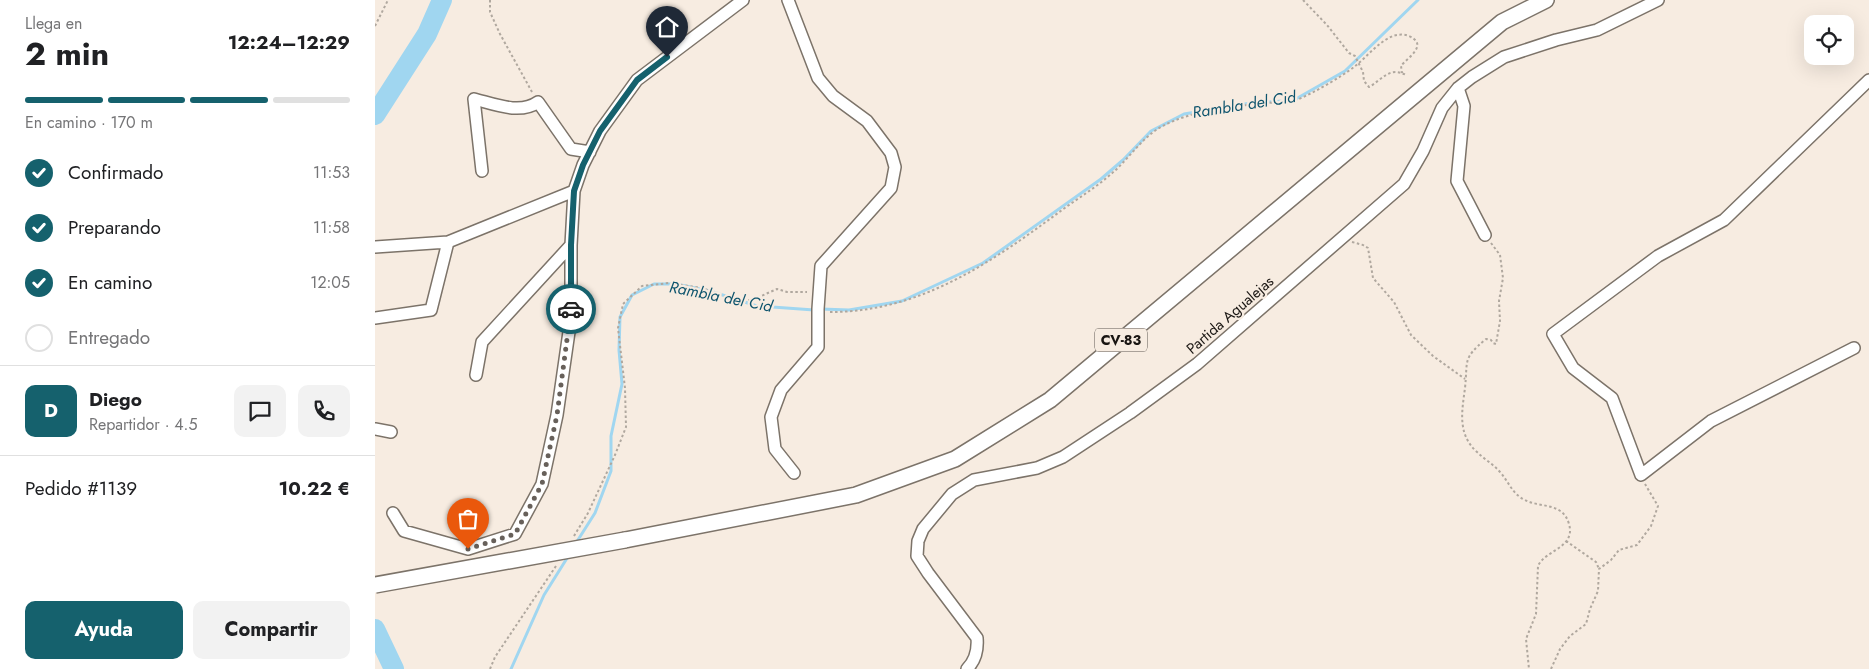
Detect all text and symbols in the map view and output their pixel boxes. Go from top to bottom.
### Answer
pin [646,6,688,57]
text: Llega en [25,12,82,35]
icon: home [653,13,681,41]
map controls [1804,15,1854,65]
button: locate [1804,15,1854,65]
text: 12:24–12:29 [228,29,350,56]
text: 2 min [25,31,109,77]
water label: Rambla del Cid [1191,85,1299,124]
text: En camino · 170 m [25,111,153,134]
icon: check [25,159,53,187]
text: Confirmado [68,159,163,186]
text: 11:53 [313,161,350,184]
icon: check [25,214,53,242]
text: Preparando [68,214,161,241]
text: 11:58 [313,216,350,239]
icon: check [25,269,53,297]
text: En camino [68,269,152,296]
text: 12:05 [310,271,350,294]
street label: Partida Agualejas [1181,271,1279,359]
water label: Rambla del Cid [667,275,776,318]
courier [546,284,596,334]
icon: car [557,295,585,323]
text: Entregado [68,324,150,351]
road number: CV-83 [1095,328,1147,352]
button: chat [234,385,286,437]
button: phone [298,385,350,437]
text: Diego [89,386,142,413]
text: D [44,397,58,424]
text: Repartidor · 4.5 [89,413,197,436]
text: Pedido #1139 [25,475,137,502]
text: 10.22 € [279,475,350,502]
pin [447,498,489,549]
icon: bag [454,505,482,533]
button: Ayuda [25,601,183,659]
button: Compartir [193,601,350,659]

